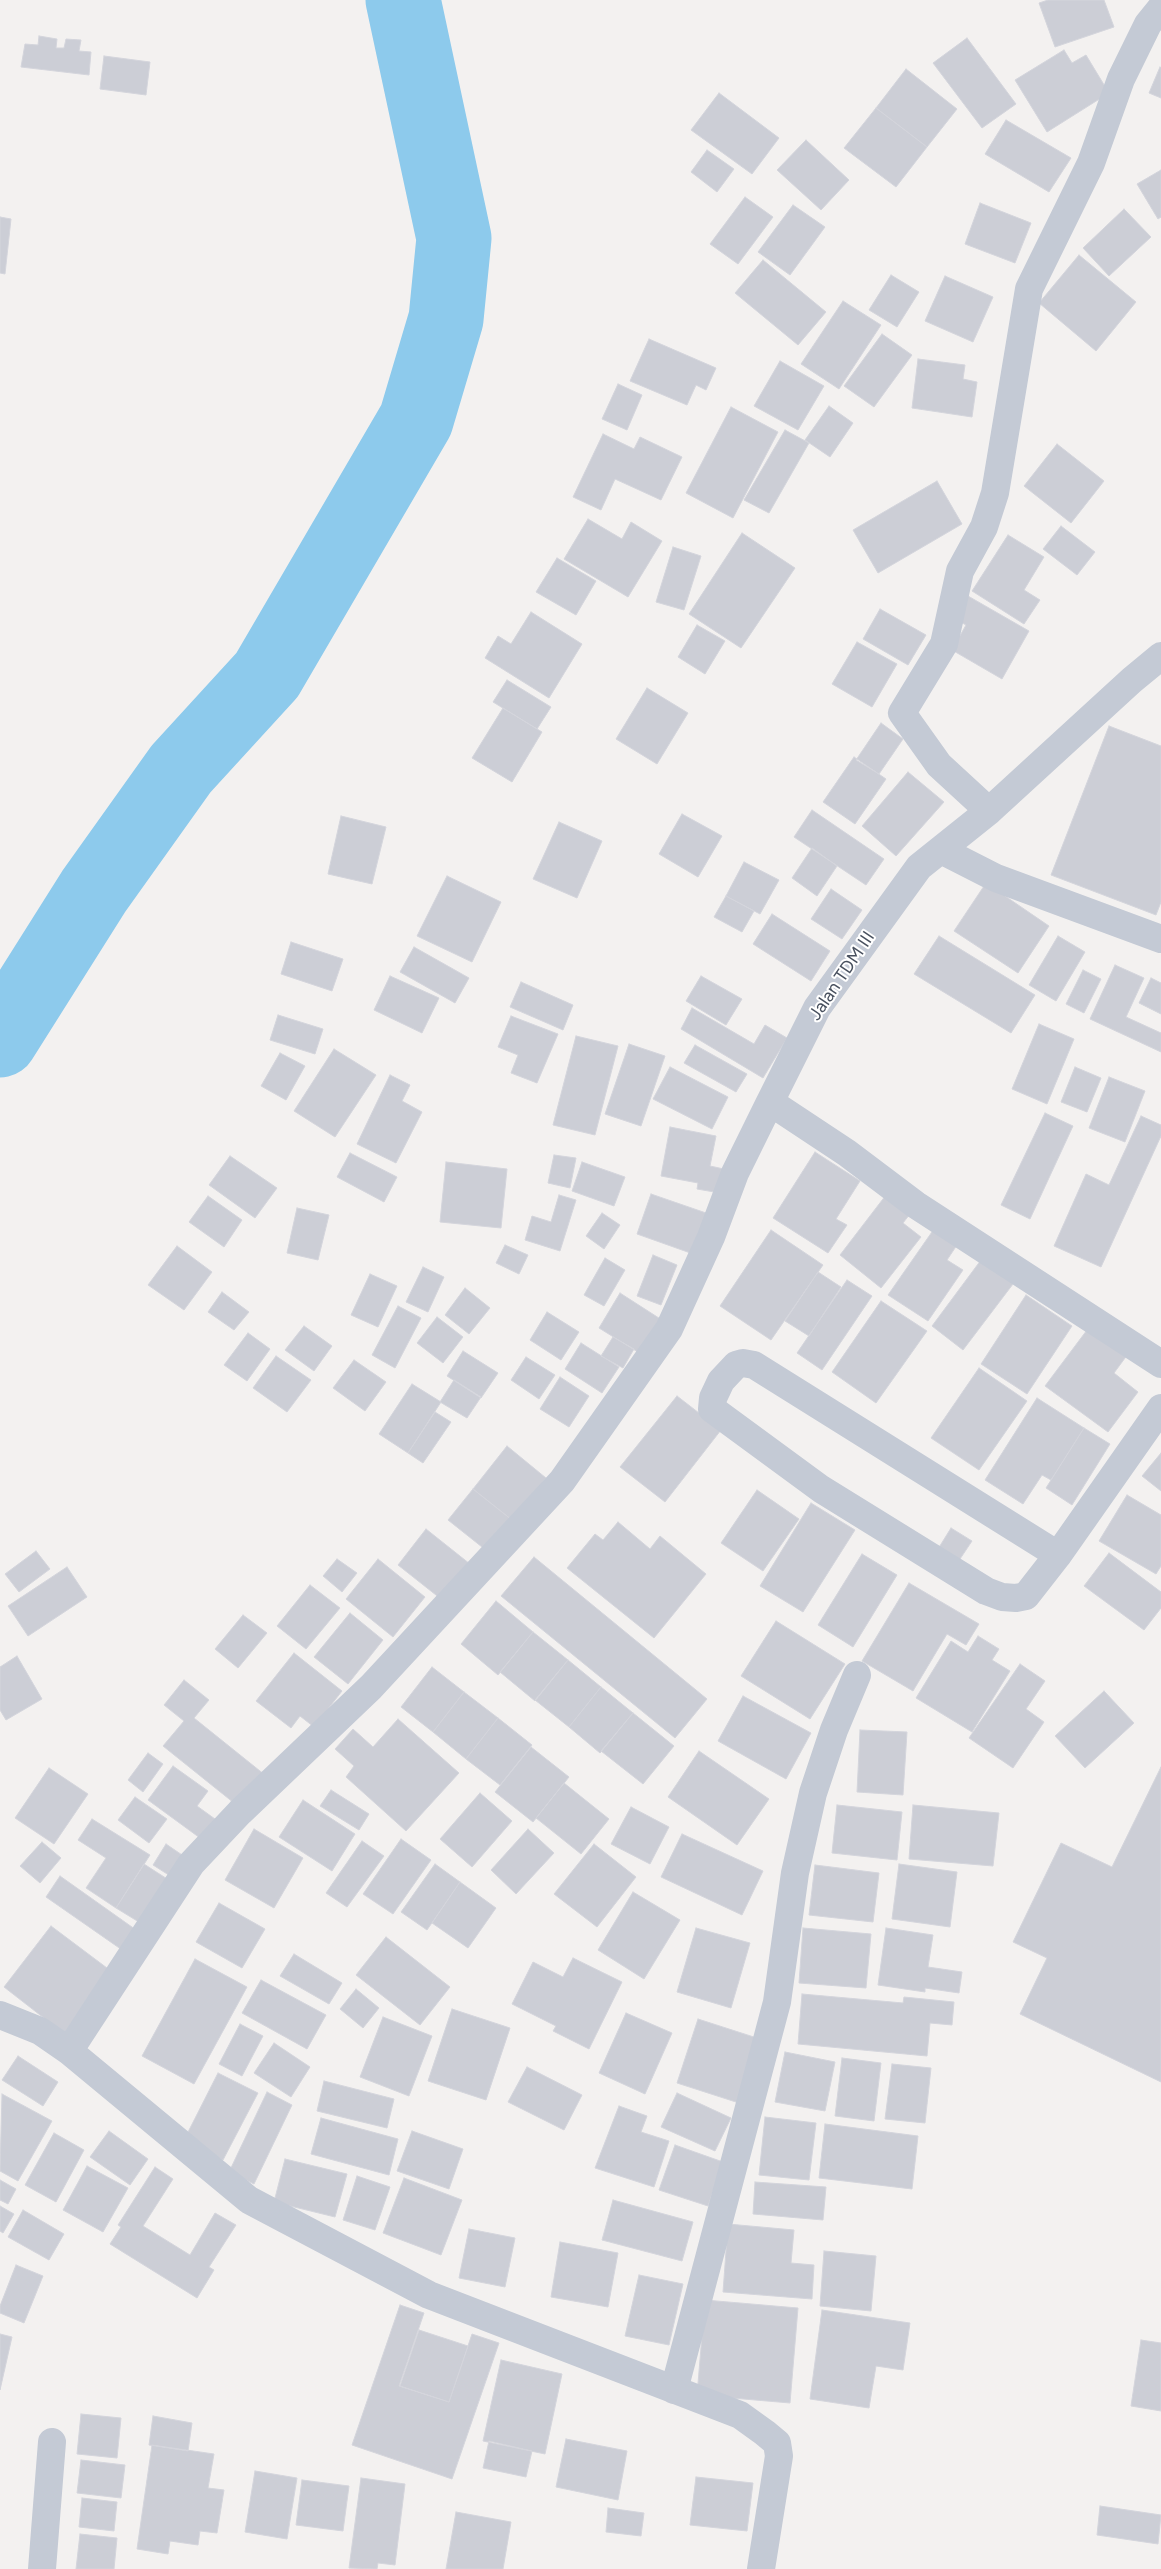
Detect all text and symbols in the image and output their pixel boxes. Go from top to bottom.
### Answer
street label: Jalan TDM III [804,927,880,1025]

